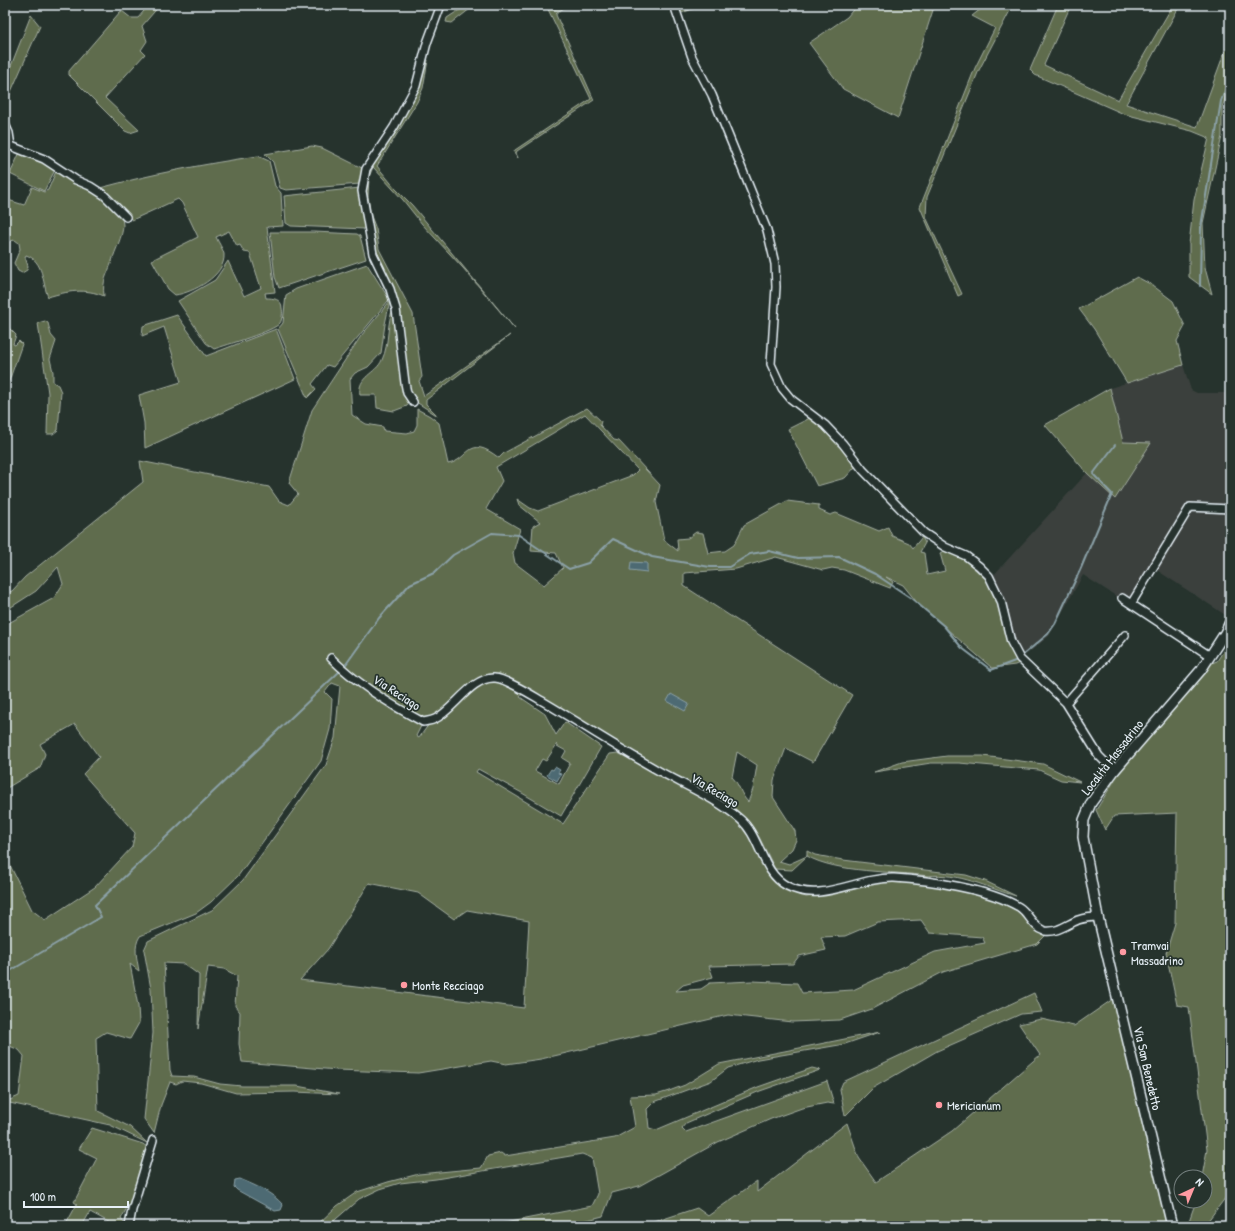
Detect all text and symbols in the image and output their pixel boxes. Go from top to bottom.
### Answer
street label: Via Reciago [370,670,424,714]
street label: Località Massadrino [1077,716,1147,798]
street label: Via Reciago [687,769,743,811]
place label: Tramvai Massadrino [1131,936,1183,969]
marker: Tramvai Massadrino [1118,947,1128,957]
place label: Monte Recciago [412,976,484,994]
marker: Monte Recciago [399,980,409,990]
street label: Via San Benedetto [1130,1024,1166,1112]
place label: Mericianum [947,1096,1001,1114]
marker: Mericianum [934,1100,944,1110]
north arrow [1173,1169,1213,1209]
text: N [1193,1175,1207,1189]
scale bar [24,1183,128,1209]
text: 100 m [30,1188,56,1205]

